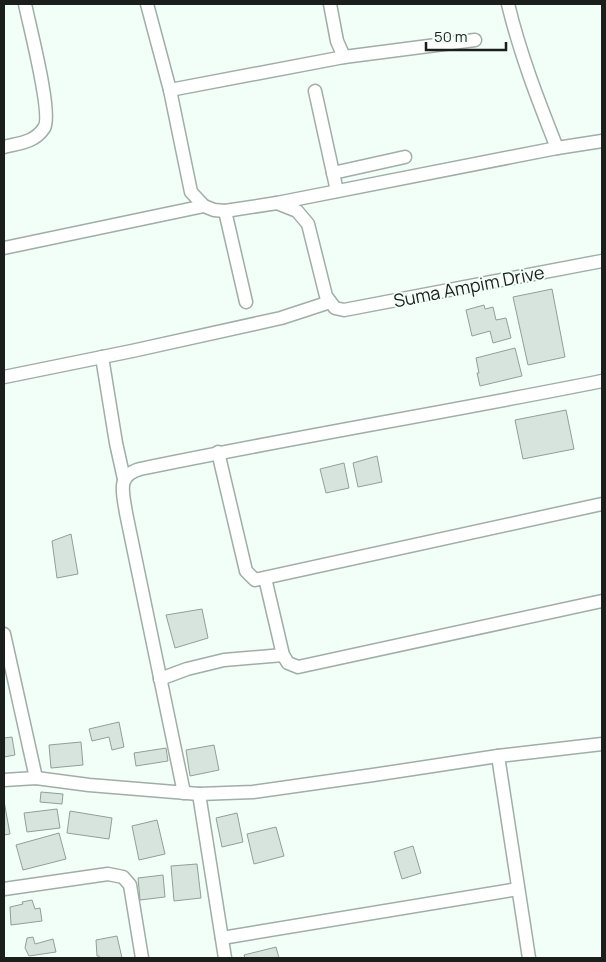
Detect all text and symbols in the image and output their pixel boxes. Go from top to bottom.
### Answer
scale bar [426,20,506,52]
text: 50 m [434,26,468,47]
street label: Suma Ampim Drive [391,260,546,312]

